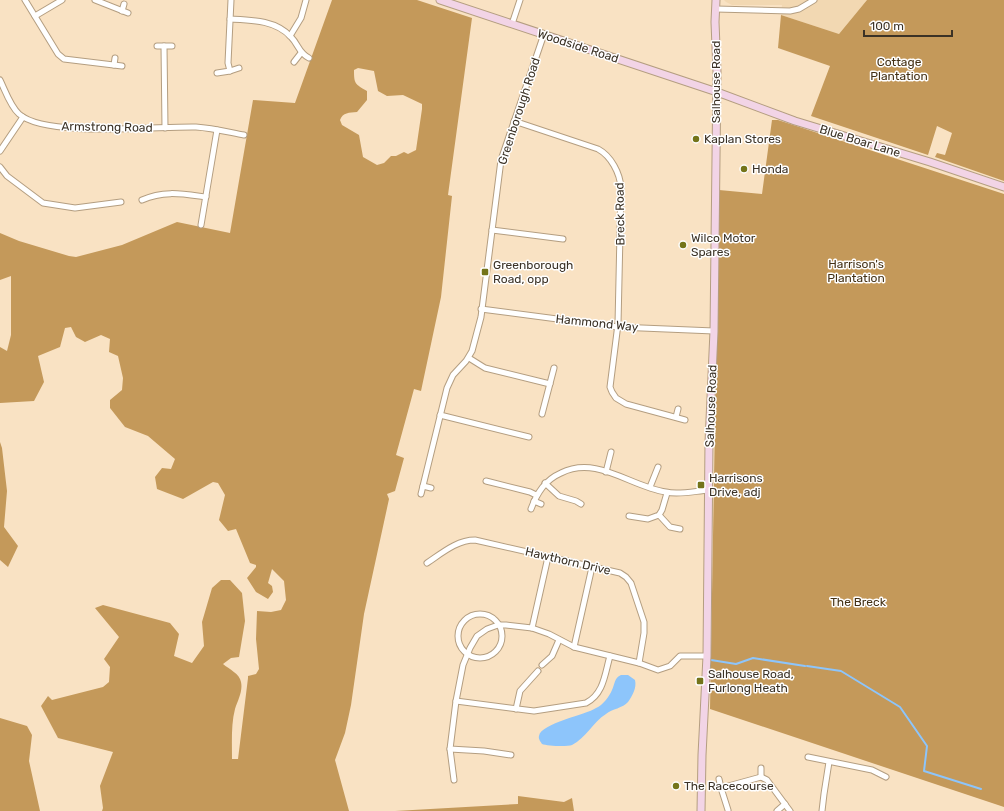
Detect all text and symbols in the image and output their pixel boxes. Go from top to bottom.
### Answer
scale bar [864,12,952,38]
text: 100 m [870,19,904,33]
street label: Woodside Road [536,26,620,66]
street label: Salhouse Road [709,41,723,123]
park label: Cottage Plantation [870,55,928,83]
street label: Greenborough Road [495,56,543,166]
street label: Armstrong Road [61,119,153,135]
street label: Blue Boar Lane [818,122,902,160]
place label: Kaplan Stores [704,132,781,146]
marker: Kaplan Stores [691,134,701,144]
place label: Honda [752,162,789,176]
marker: Honda [739,164,749,174]
street label: Breck Road [612,182,628,246]
place label: Wilco Motor Spares [691,231,756,259]
marker: Wilco Motor Spares [678,240,688,250]
park label: Harrison's Plantation [827,257,885,285]
place label: Greenborough Road, opp [493,258,573,286]
marker: Greenborough Road, opp [480,267,490,277]
street label: Hammond Way [555,312,639,334]
street label: Salhouse Road [703,364,719,448]
place label: Harrisons Drive, adj [709,471,763,499]
marker: Harrisons Drive, adj [696,480,706,490]
street label: Hawthorn Drive [524,544,612,578]
park label: The Breck [830,595,887,609]
place label: Salhouse Road, Furlong Heath [708,667,794,695]
marker: Salhouse Road, Furlong Heath [695,676,705,686]
place label: The Racecourse [684,779,774,793]
marker: The Racecourse [671,781,681,791]

